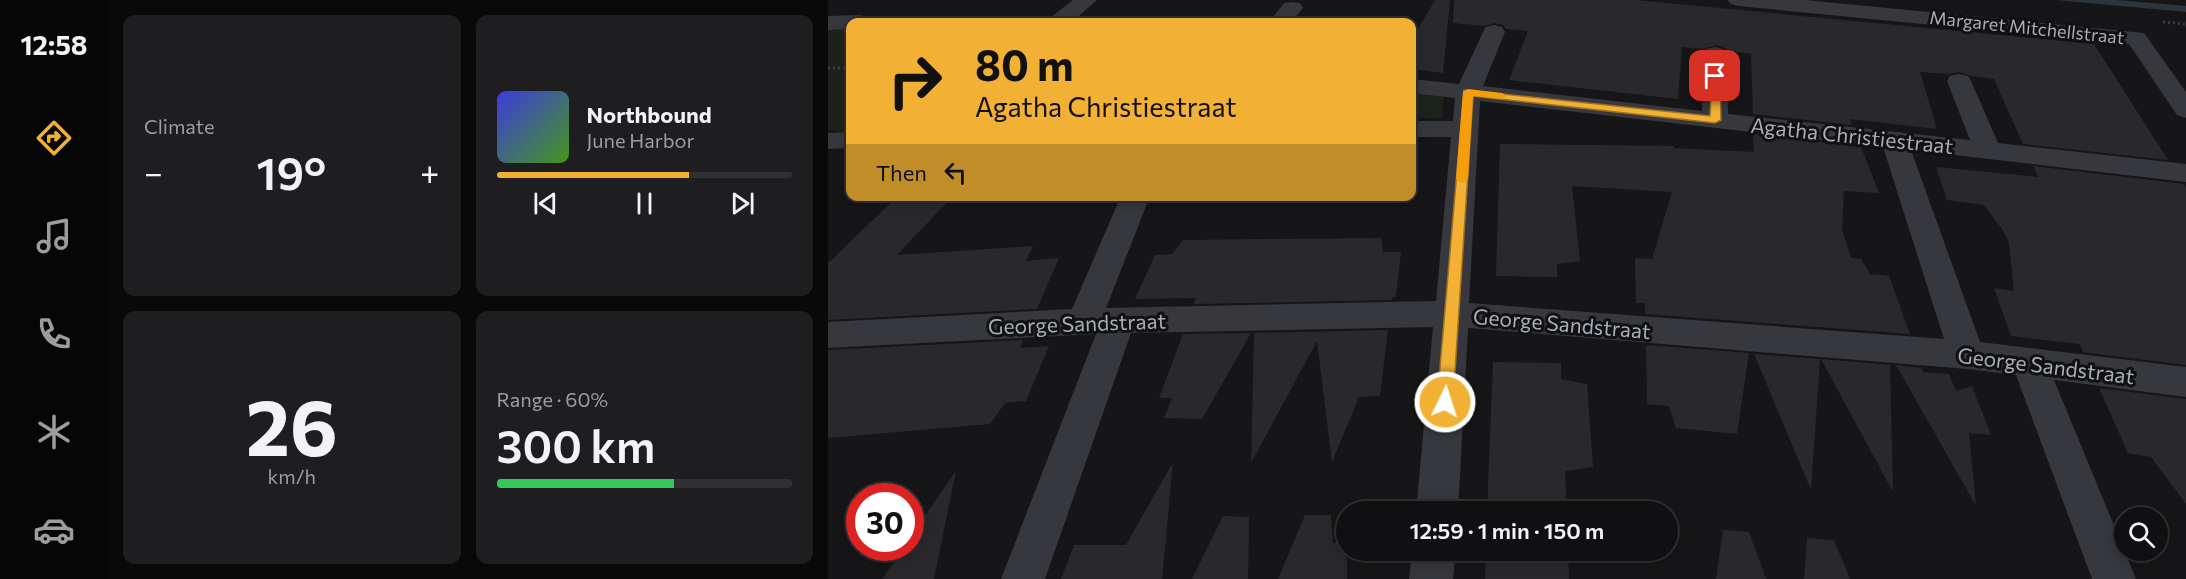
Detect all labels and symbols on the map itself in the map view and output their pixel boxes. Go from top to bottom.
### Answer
street label: Margaret Mitchellstraat [1929,6,2125,48]
pin [1689,50,1740,101]
street label: Agatha Christiestraat [1749,112,1955,158]
street label: George Sandstraat [1472,303,1652,343]
street label: George Sandstraat [988,307,1166,339]
street label: George Sandstraat [1956,342,2136,388]
position arrow [1413,370,1477,434]
speed limit sign: 30 [846,483,924,561]

